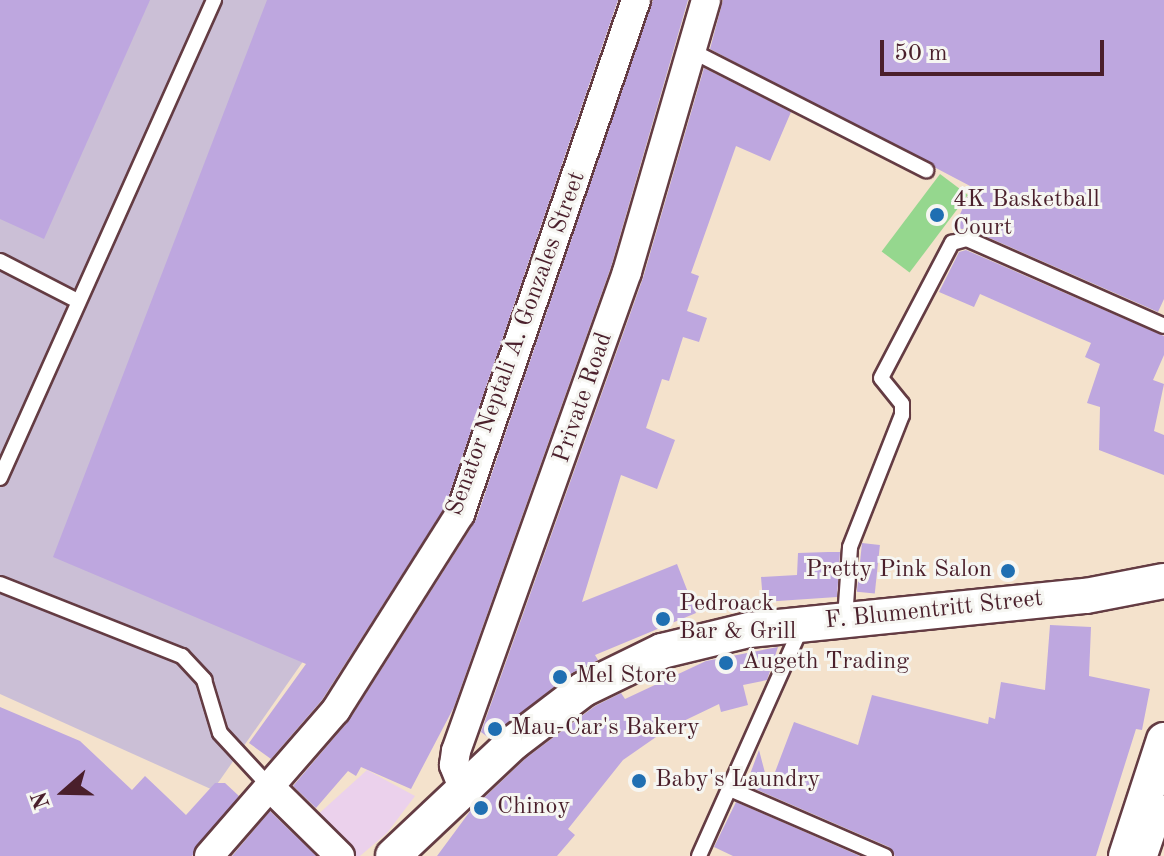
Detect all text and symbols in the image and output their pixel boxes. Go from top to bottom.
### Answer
scale bar [884,24,1108,74]
text: 50 m [894,42,948,66]
street label: Senator Neptali A. Gonzales Street [441,168,593,520]
place label: 4K Basketball Court [953,187,1100,243]
marker: 4K Basketball Court [928,206,946,224]
street label: Private Road [548,329,620,467]
place label: Pretty Pink Salon [806,557,992,585]
marker: Pretty Pink Salon [999,562,1017,580]
street label: F. Blumentritt Street [824,585,1044,637]
place label: Pedroack Bar & Grill [679,591,796,647]
marker: Pedroack Bar & Grill [654,610,672,628]
place label: Augeth Trading [742,649,909,677]
marker: Augeth Trading [717,654,735,672]
place label: Mel Store [576,663,676,691]
marker: Mel Store [551,668,569,686]
place label: Mau-Car's Bakery [511,715,700,743]
marker: Mau-Car's Bakery [486,720,504,738]
north arrow [24,752,104,832]
place label: Baby's Laundry [655,767,820,795]
marker: Baby's Laundry [630,772,648,790]
text: N [28,789,55,812]
place label: Chinoy [497,794,570,822]
marker: Chinoy [472,799,490,817]

